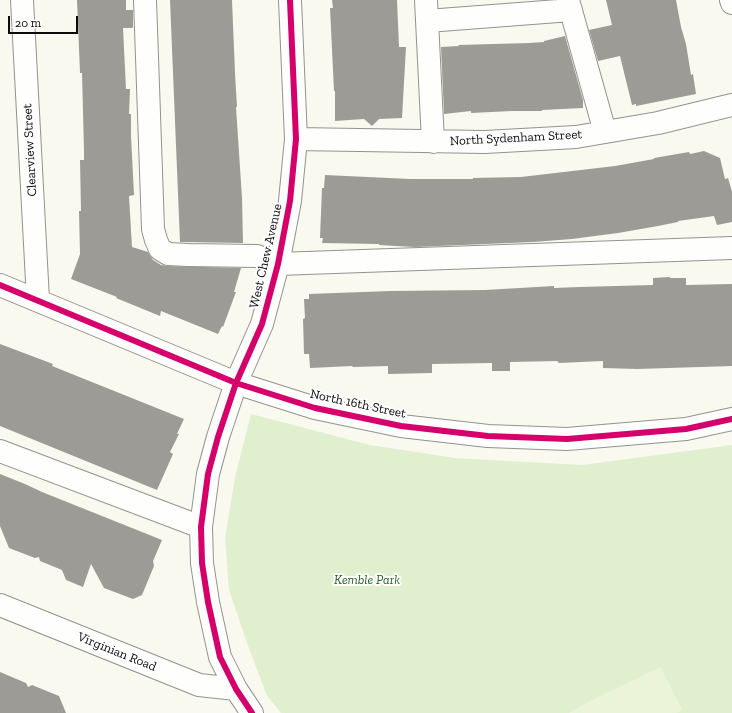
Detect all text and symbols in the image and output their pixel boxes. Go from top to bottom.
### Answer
scale bar [10,8,80,34]
text: 20 m [15,16,41,30]
street label: Clearview Street [20,103,40,197]
street label: North Sydenham Street [449,127,583,149]
street label: West Chew Avenue [246,202,286,310]
street label: North 16th Street [309,386,407,422]
park label: Kemble Park [334,572,400,588]
street label: Virginian Road [75,629,159,675]

